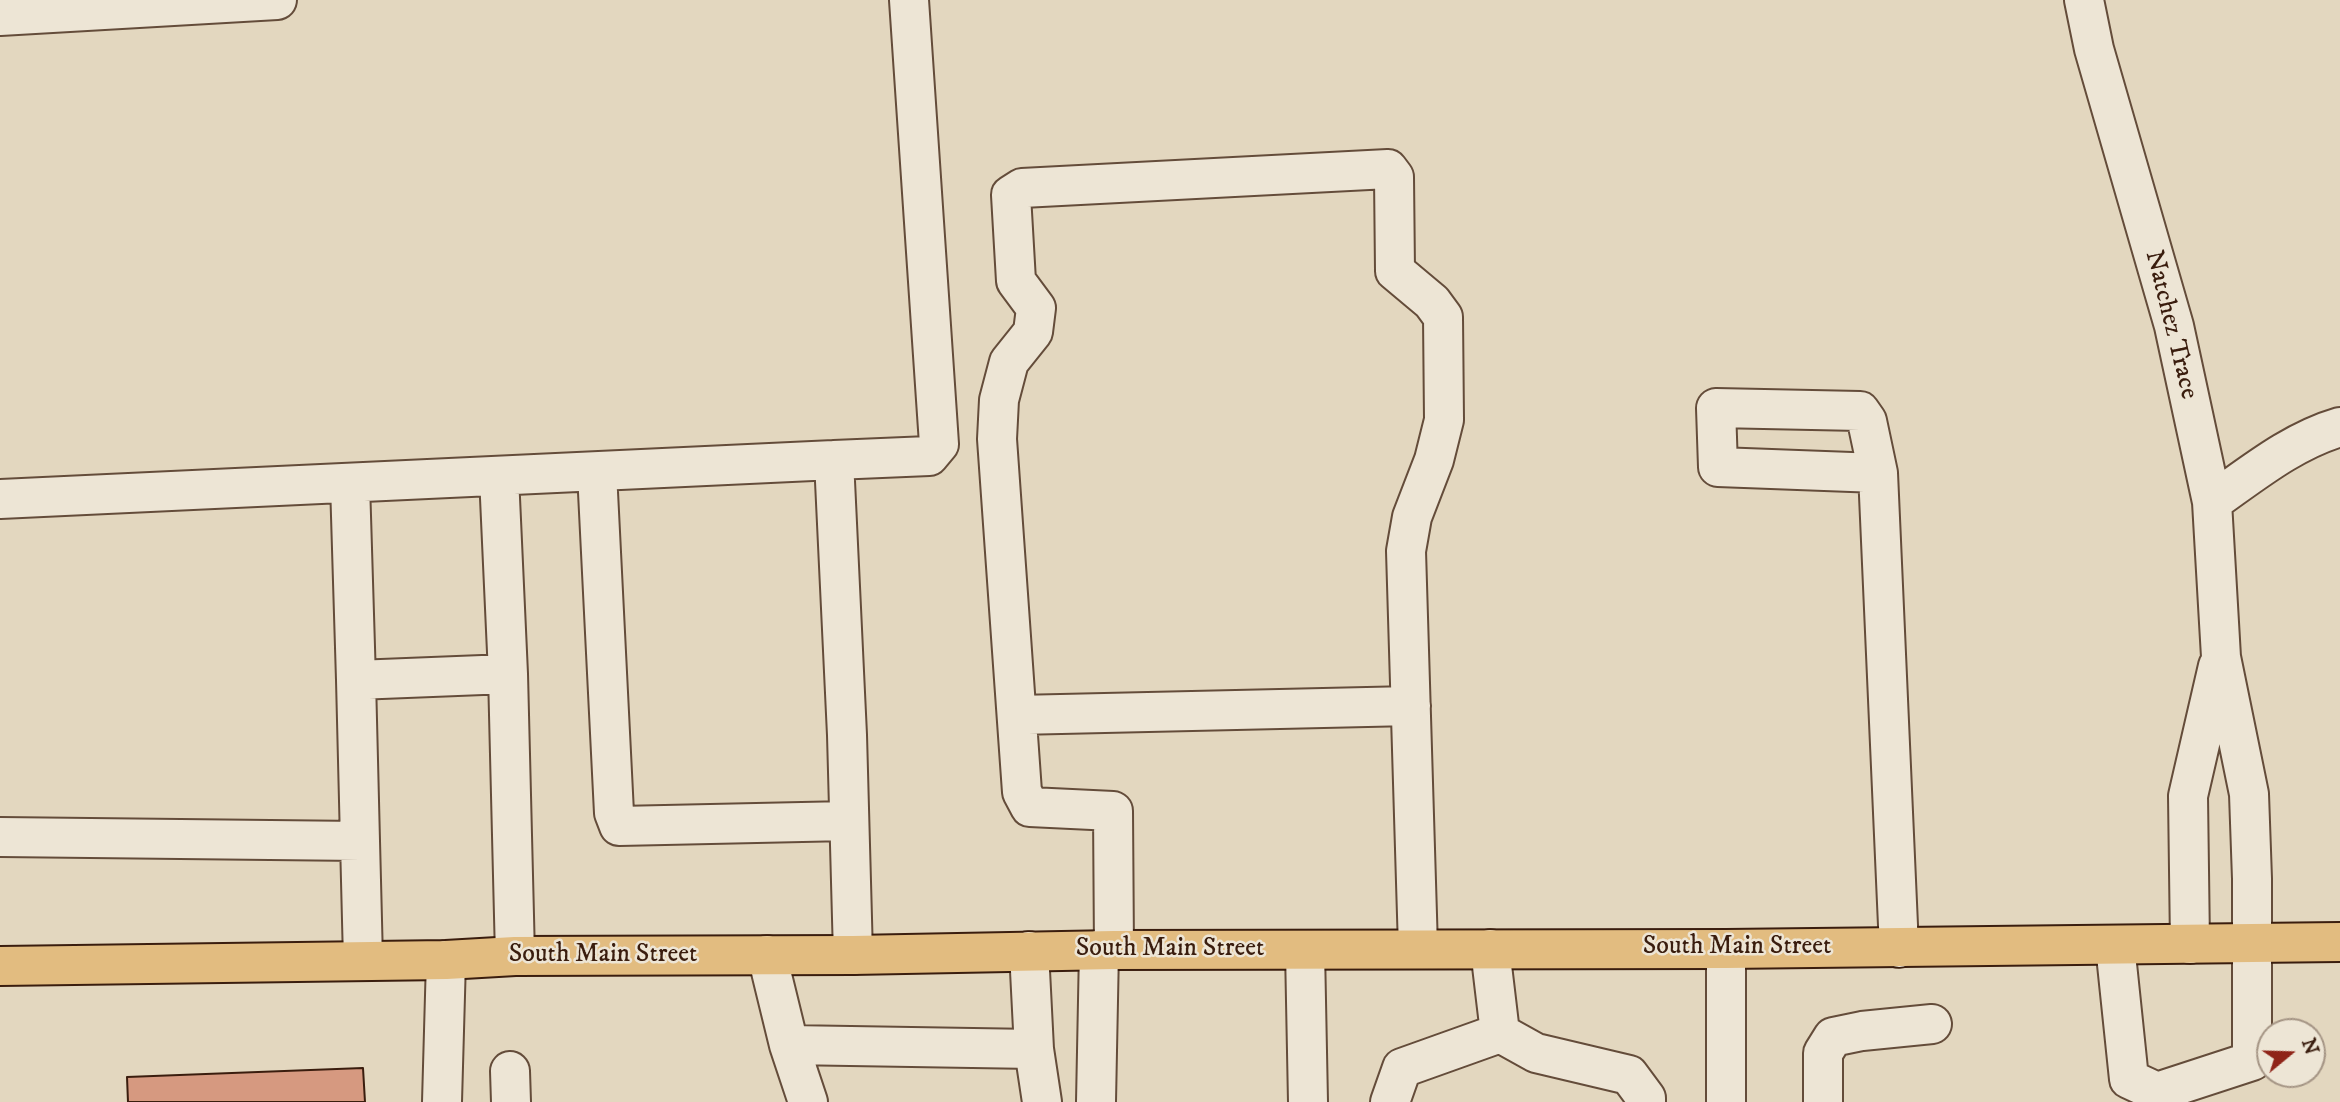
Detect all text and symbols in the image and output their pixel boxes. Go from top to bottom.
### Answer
street label: Natchez Trace [2136,247,2204,403]
street label: South Main Street [1643,932,1831,964]
street label: South Main Street [1076,934,1264,966]
street label: South Main Street [509,940,697,972]
north arrow [2256,1018,2326,1088]
text: N [2296,1036,2323,1058]

